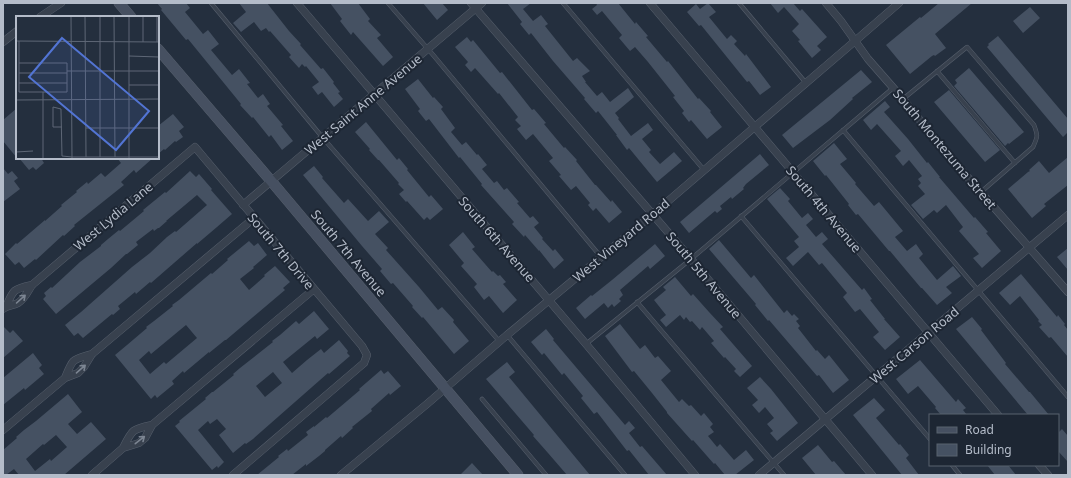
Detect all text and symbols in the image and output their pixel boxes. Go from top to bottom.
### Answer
inset map [16,16,159,159]
street label: West Saint Anne Avenue [300,50,426,158]
street label: South Montezuma Street [889,85,1001,213]
street label: South 4th Avenue [782,162,866,256]
street label: West Lydia Lane [70,177,156,255]
street label: South 6th Avenue [455,192,539,286]
street label: West Vineyard Road [569,194,673,286]
street label: South 7th Avenue [307,206,391,300]
street label: South 7th Drive [244,209,318,293]
street label: South 5th Avenue [662,228,746,322]
one-way arrow [16,295,26,304]
street label: West Carson Road [866,302,962,388]
one-way arrow [76,365,86,374]
legend [929,414,1059,466]
text: Road [965,421,994,438]
one-way arrow [135,436,146,444]
text: Building [965,441,1012,458]

